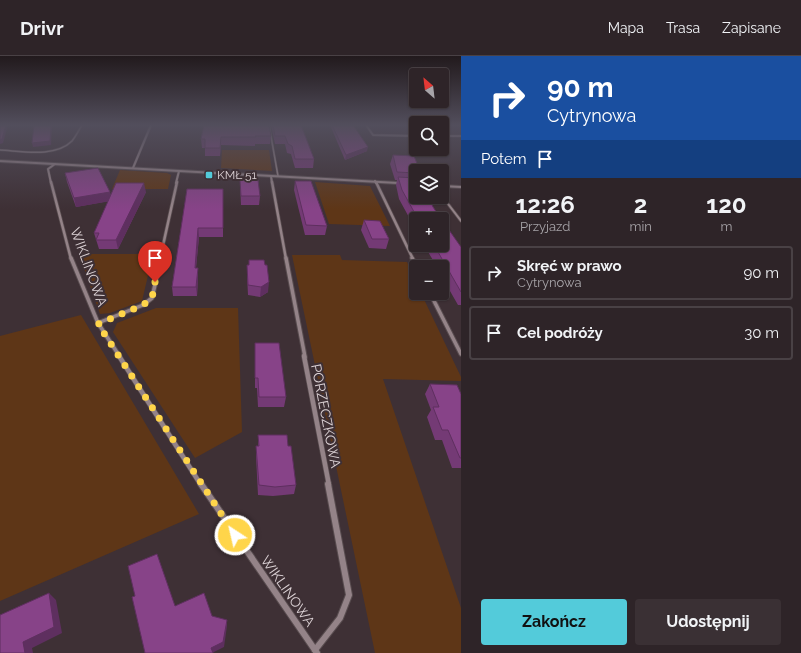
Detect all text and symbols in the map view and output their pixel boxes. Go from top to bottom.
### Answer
text: Drivr [20,17,64,39]
text: Mapa [608,20,644,36]
text: Trasa [666,20,700,36]
text: Zapisane [722,20,781,36]
north arrow [409,68,449,108]
map controls [409,68,449,300]
text: 90 m [547,71,613,104]
icon: right [481,72,533,124]
text: Cytrynowa [547,105,636,126]
button: search [409,116,449,156]
icon: arrive [534,148,556,170]
text: Potem [481,150,526,168]
button: layers [409,164,449,204]
place label: KMŁ 51 [217,168,257,182]
marker: KMŁ 51 [204,170,214,180]
text: 12:26 [516,190,575,219]
text: 2 [634,190,647,219]
text: 120 [706,190,746,219]
button: + [409,212,449,252]
text: Przyjazd [520,219,570,234]
text: min [629,219,652,234]
text: m [720,219,732,234]
street label: WIKLINOWA [67,225,111,309]
pin [138,241,172,282]
icon: arrive [144,247,166,269]
text: Skręć w prawo [517,257,622,275]
button: − [409,260,449,300]
icon: right [483,262,505,284]
text: 90 m [743,264,779,282]
text: Cytrynowa [517,275,582,290]
icon: arrive [483,322,505,344]
text: Cel podróży [517,324,603,342]
text: 30 m [744,324,779,342]
street label: PORZECZKOWA [308,363,344,470]
position arrow [214,514,256,556]
street label: WIKLINOWA [258,552,319,630]
button: Zakończ [481,599,627,645]
button: Udostępnij [635,599,781,645]

